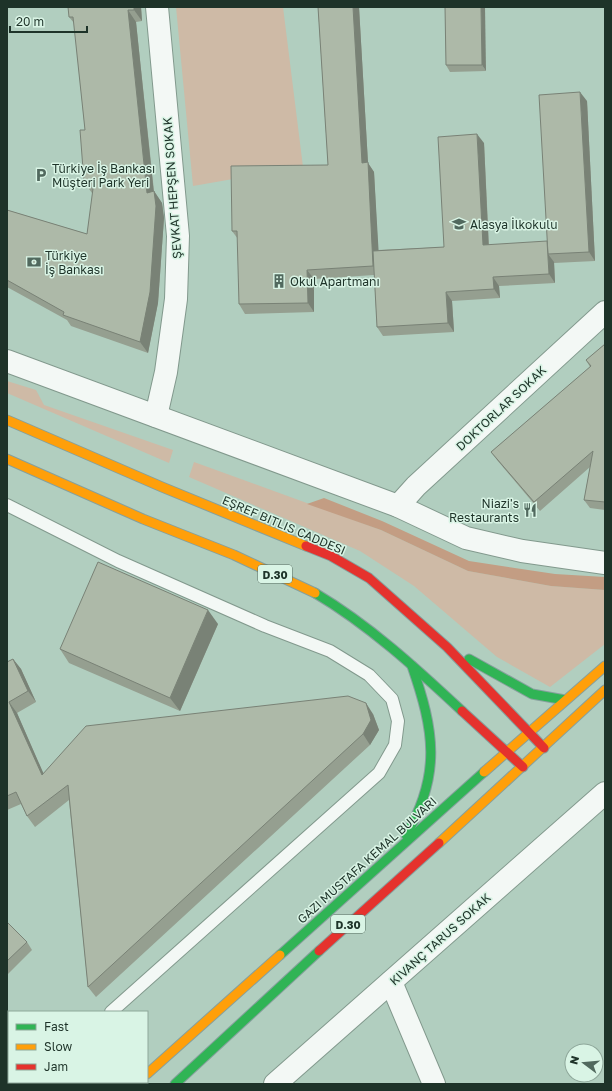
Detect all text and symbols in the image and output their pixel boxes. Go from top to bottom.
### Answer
scale bar [10,8,87,34]
text: 20 m [16,14,44,29]
street label: ŞEVKAT HEPŞEN SOKAK [160,117,184,259]
place label: Türkiye İş Bankası Müşteri Park Yeri [52,161,155,190]
parking icon: Türkiye İş Bankası Müşteri Park Yeri [33,167,49,183]
school or university icon: Alasya İlkokulu [451,216,467,232]
place label: Alasya İlkokulu [470,217,557,232]
place label: Türkiye İş Bankası [45,248,103,277]
bank icon: Türkiye İş Bankası [26,254,42,270]
building icon: Okul Apartmanı [271,273,287,289]
place label: Okul Apartmanı [290,274,380,289]
street label: DOKTORLAR SOKAK [453,362,549,454]
street label: EŞREF BITLIS CADDESI [220,492,348,558]
place label: Niazi's Restaurants [449,496,519,525]
restaurant icon: Niazi's Restaurants [522,502,538,518]
road number: D.30 [258,565,292,583]
street label: GAZI MUSTAFA KEMAL BULVARI [294,794,440,926]
street label: KIVANÇ TARUS SOKAK [386,890,494,988]
road number: D.30 [331,915,365,933]
legend [8,1011,148,1083]
text: Fast [44,1019,69,1034]
text: Slow [44,1039,72,1054]
north arrow [564,1043,604,1083]
text: N [567,1054,581,1066]
text: Jam [44,1059,68,1074]

